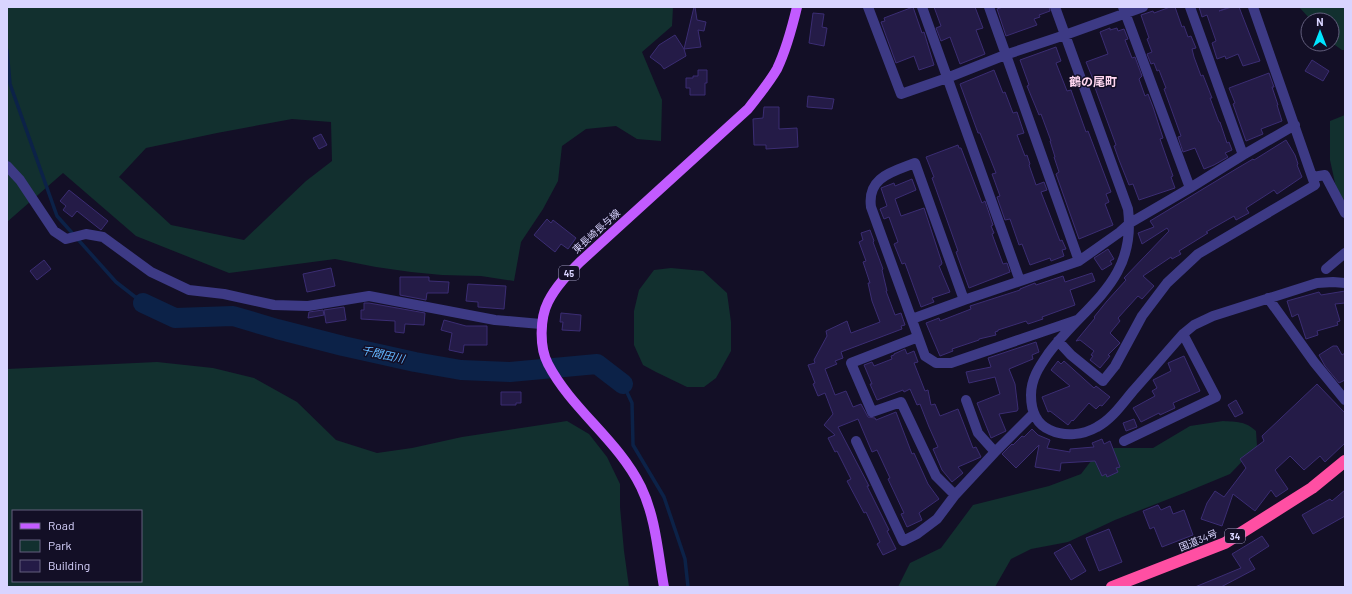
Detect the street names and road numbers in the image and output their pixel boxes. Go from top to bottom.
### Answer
street label: 東長崎長与線 [570,206,622,256]
road number: 45 [559,266,579,280]
street label: 国道34号 [1177,527,1219,553]
road number: 34 [1225,529,1245,543]

